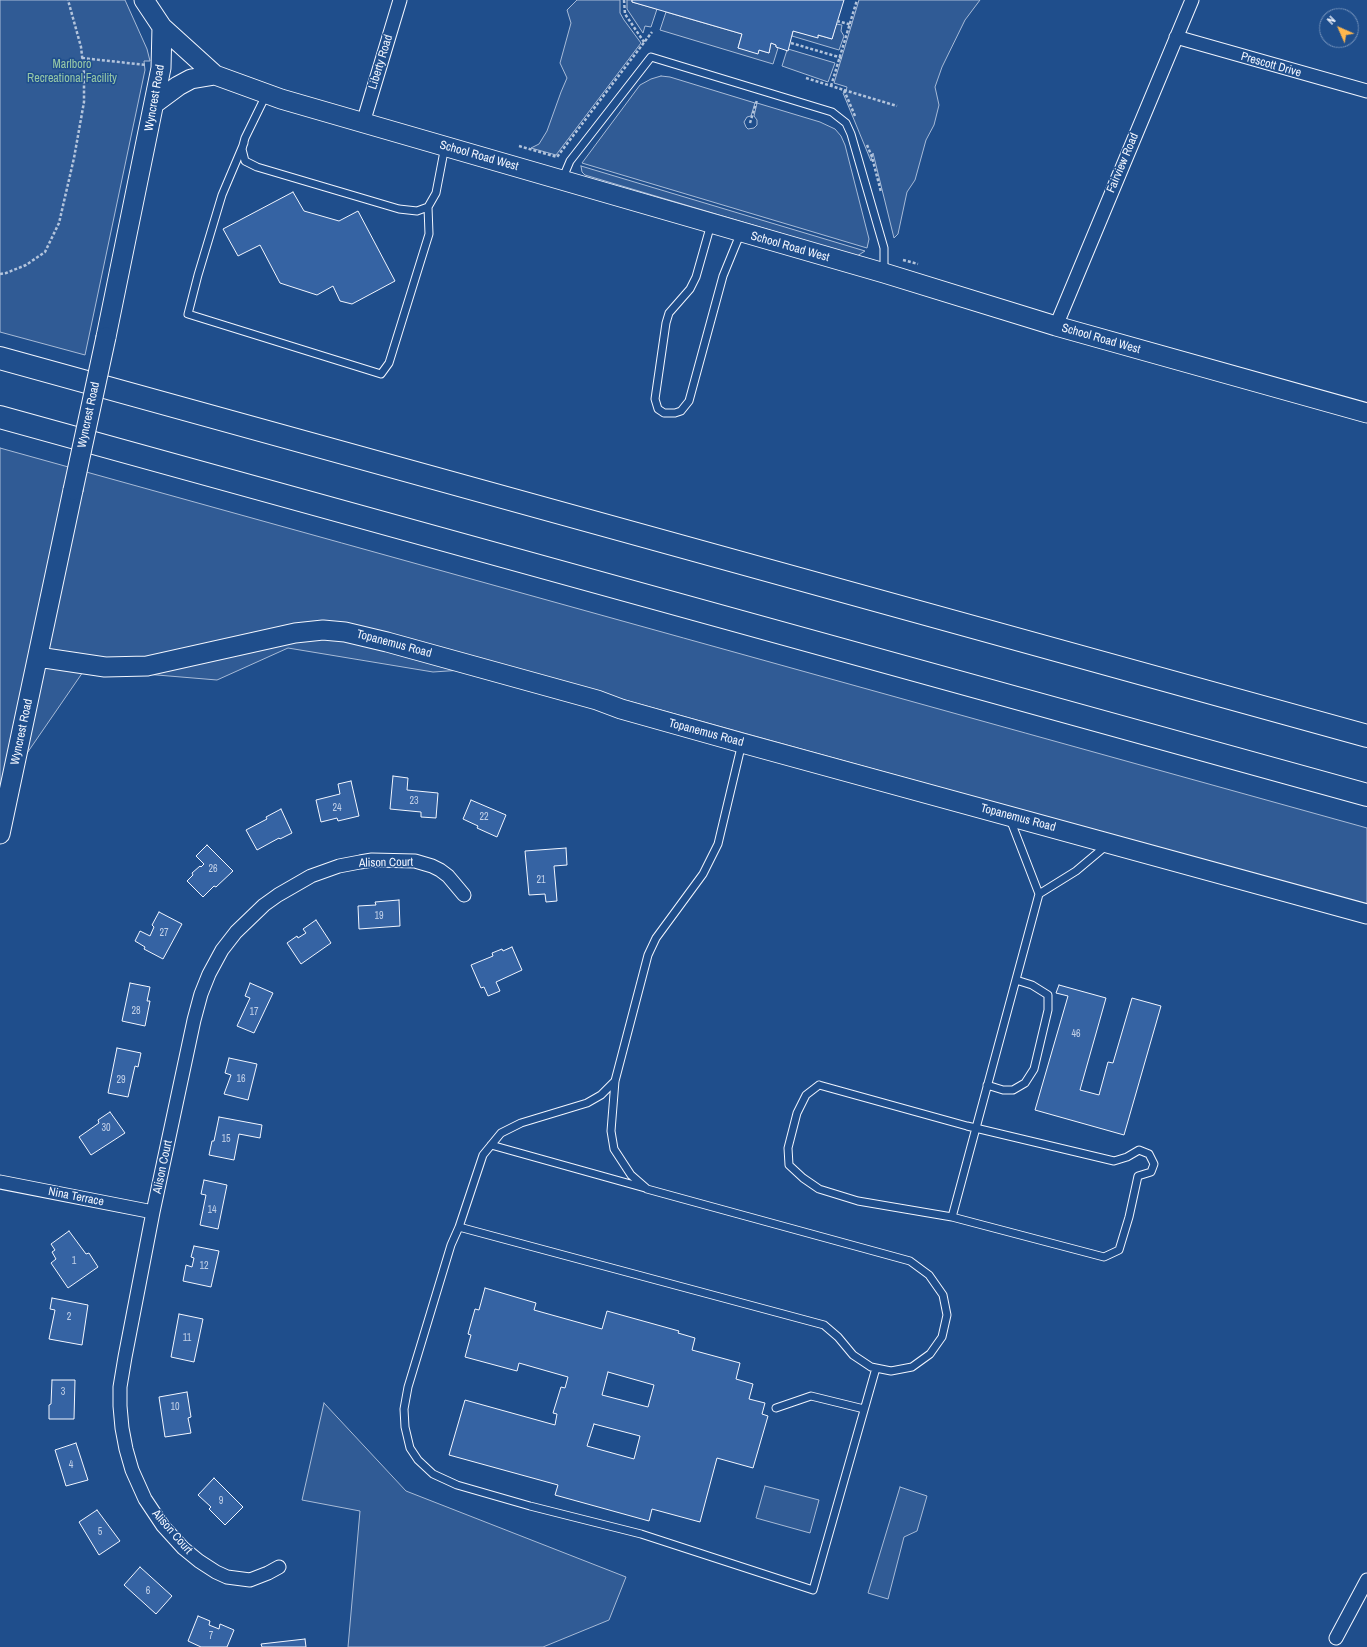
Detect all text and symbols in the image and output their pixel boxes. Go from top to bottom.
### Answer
north arrow [1319,8,1359,48]
text: N [1324,13,1338,27]
street label: Liberty Road [366,33,396,91]
street label: Prescott Drive [1239,49,1303,81]
park label: Marlboro Recreational Facility [27,58,117,86]
street label: Wyncrest Road [142,64,168,132]
street label: Fairview Road [1104,131,1142,195]
street label: School Road West [438,138,520,174]
street label: School Road West [749,229,831,265]
street label: School Road West [1060,321,1142,357]
street label: Wyncrest Road [75,381,103,449]
street label: Topanemus Road [355,627,433,661]
street label: Wyncrest Road [8,698,36,766]
street label: Topanemus Road [667,716,745,750]
house number: 23 [409,795,419,807]
street label: Topanemus Road [979,801,1057,835]
house number: 24 [332,802,342,814]
house number: 22 [479,811,489,823]
street label: Alison Court [359,855,413,871]
house number: 26 [208,863,218,875]
house number: 21 [536,874,546,886]
house number: 19 [374,910,384,922]
house number: 27 [159,927,169,939]
house number: 28 [131,1005,141,1017]
house number: 17 [249,1006,259,1018]
house number: 46 [1071,1028,1081,1040]
house number: 16 [236,1073,246,1085]
house number: 29 [116,1074,126,1086]
house number: 30 [101,1122,111,1134]
house number: 15 [221,1133,231,1145]
street label: Alison Court [150,1139,176,1195]
street label: Nina Terrace [47,1185,105,1209]
house number: 14 [207,1204,217,1216]
house number: 1 [72,1255,76,1267]
house number: 12 [199,1260,209,1272]
house number: 2 [67,1311,71,1323]
house number: 11 [183,1332,191,1344]
house number: 3 [61,1386,65,1398]
house number: 10 [170,1401,180,1413]
house number: 4 [69,1459,73,1471]
house number: 9 [219,1495,223,1507]
street label: Alison Court [149,1507,195,1557]
house number: 5 [98,1526,102,1538]
house number: 6 [146,1585,150,1597]
house number: 7 [209,1630,213,1642]

